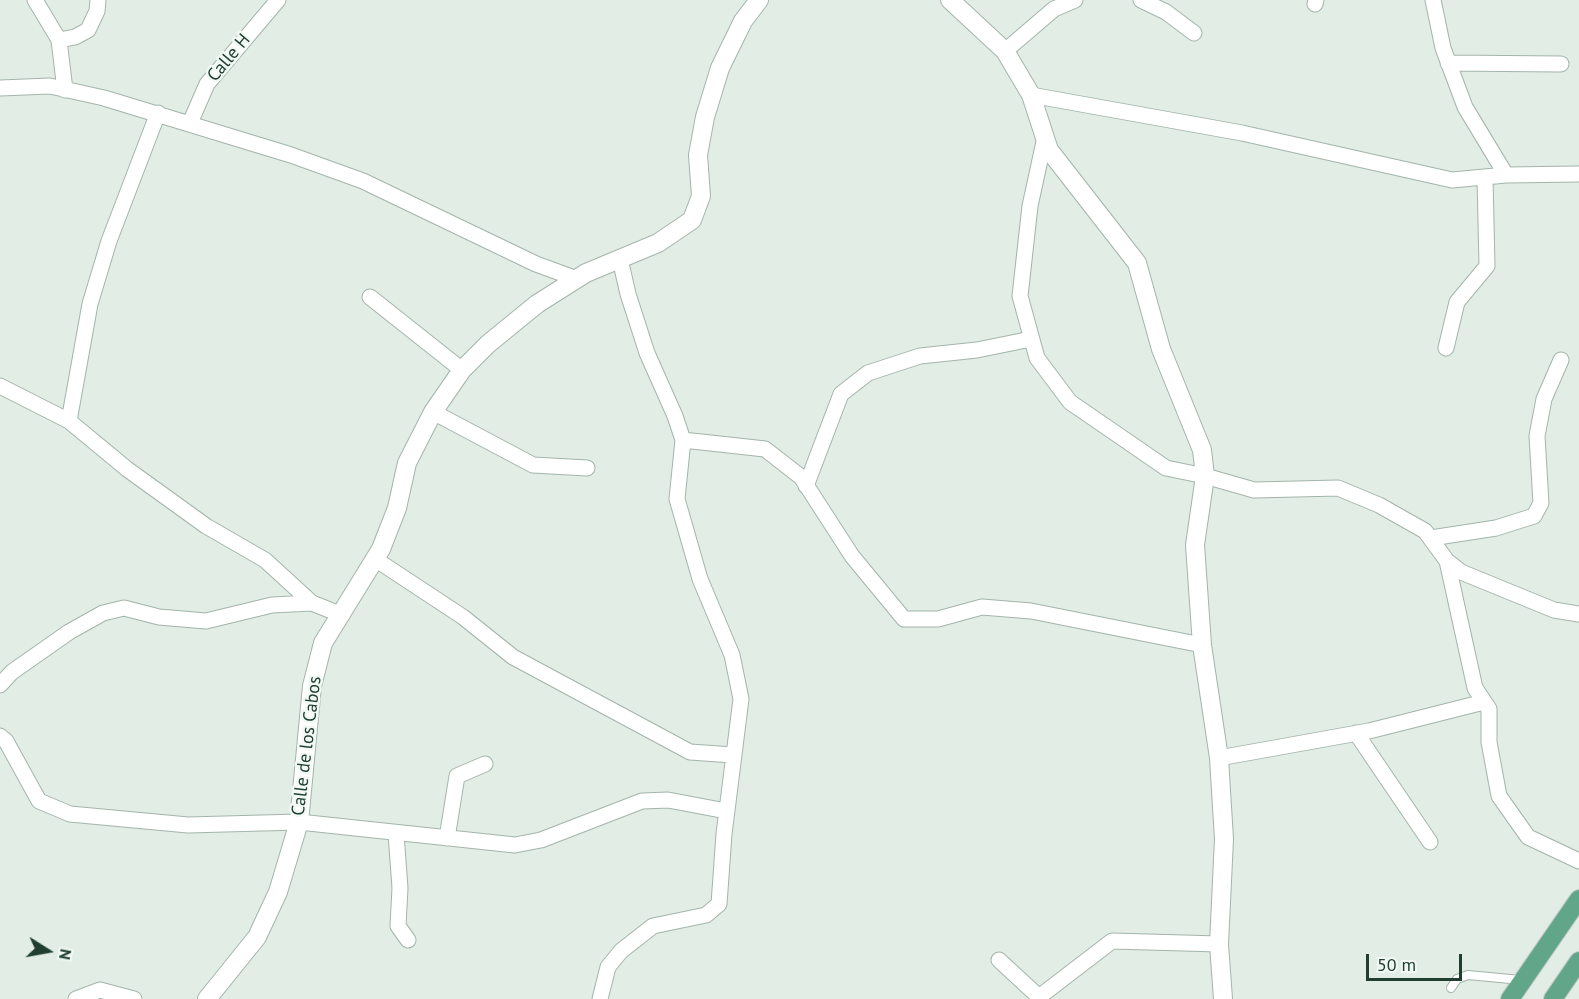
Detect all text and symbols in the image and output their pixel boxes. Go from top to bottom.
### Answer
street label: Calle H [203,30,255,86]
street label: Calle de los Cabos [288,675,326,817]
north arrow [18,921,78,981]
scale bar [1369,942,1465,980]
text: N [55,947,76,961]
text: 50 m [1377,953,1416,976]

